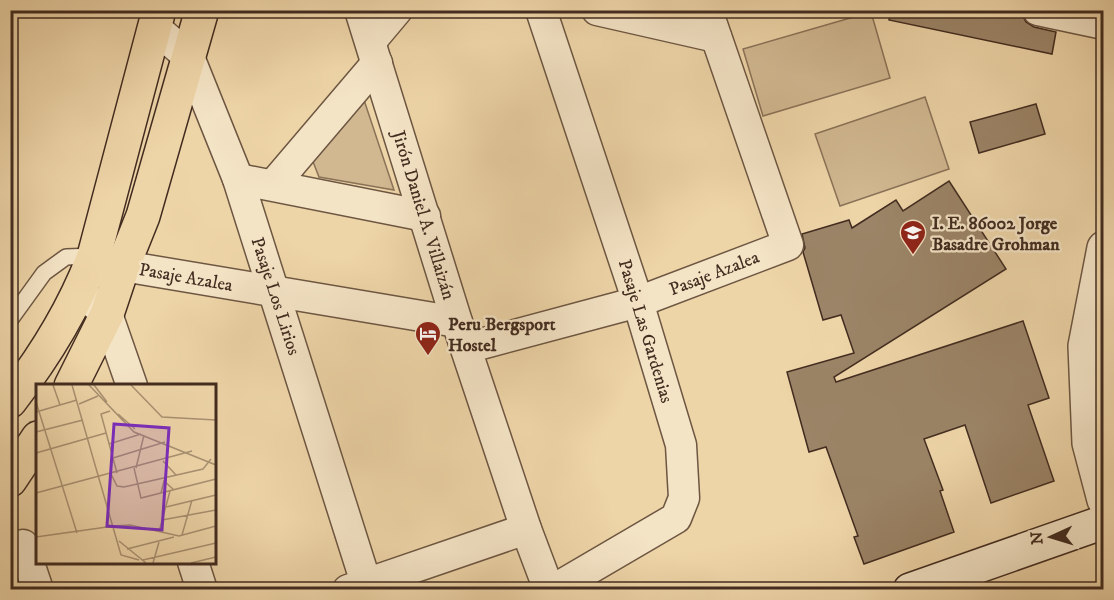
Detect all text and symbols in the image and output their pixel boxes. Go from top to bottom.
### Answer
street label: Jirón Daniel A. Villaizán [386,126,459,303]
place label: I. E. 86002 Jorge Basadre Grohman [932,213,1060,256]
school or university icon: I. E. 86002 Jorge Basadre Grohman [898,218,928,256]
street label: Pasaje Los Lirios [246,235,304,358]
street label: Pasaje Azalea [666,247,763,301]
street label: Pasaje Las Gardenias [613,257,677,406]
street label: Pasaje Azalea [137,259,235,297]
place label: Peru Bergsport Hostel [448,314,556,357]
hotel icon: Peru Bergsport Hostel [413,319,443,357]
inset map [36,384,216,564]
north arrow [1021,507,1081,567]
text: N [1027,531,1047,545]

